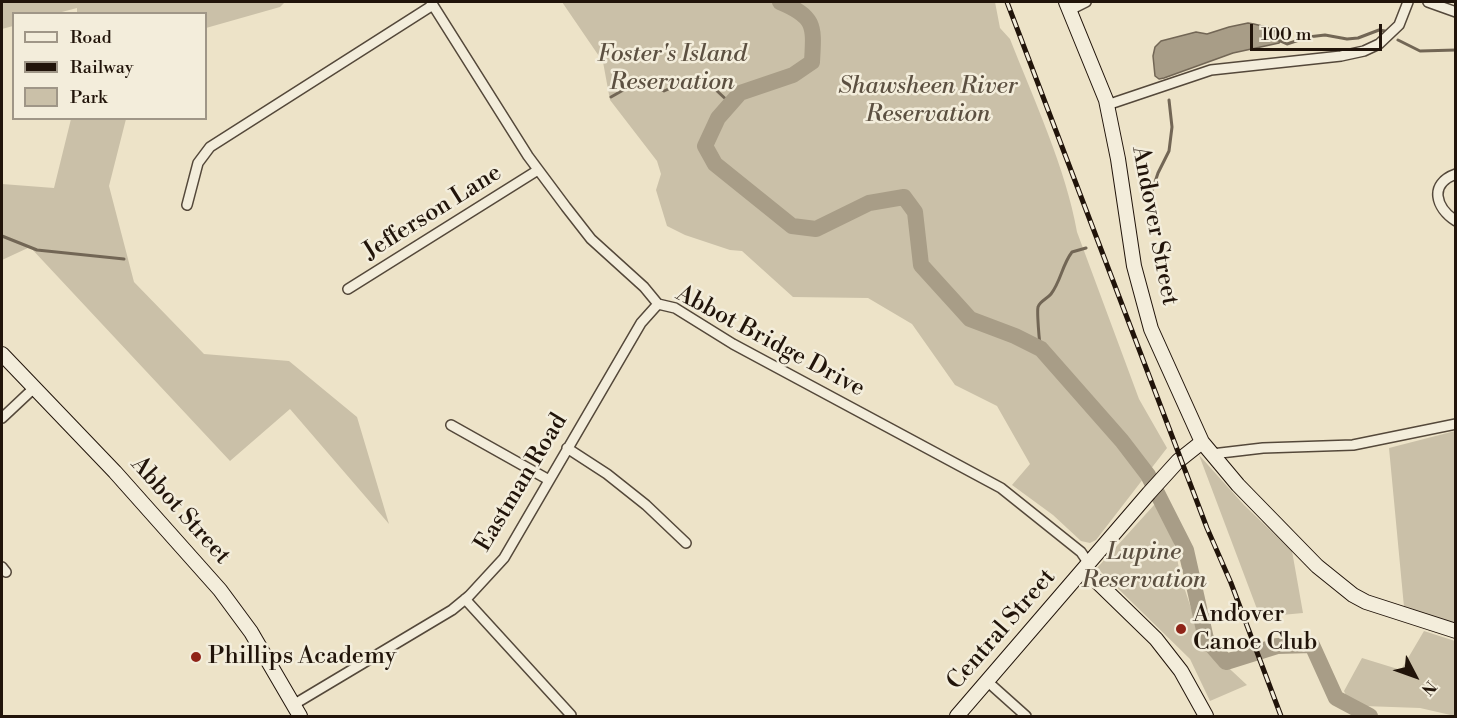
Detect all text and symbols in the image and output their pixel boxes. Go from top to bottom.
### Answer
legend [12,12,207,120]
scale bar [1253,12,1385,50]
text: 100 m [1261,23,1312,46]
text: Road [70,26,112,49]
park label: Foster's Island Reservation [597,41,747,97]
text: Railway [70,56,133,79]
park label: Shawsheen River Reservation [838,73,1018,129]
text: Park [70,86,107,109]
street label: Andover Street [1124,144,1184,308]
street label: Jefferson Lane [359,159,507,267]
street label: Abbot Bridge Drive [671,280,869,404]
street label: Eastman Road [469,409,575,557]
street label: Abbot Street [124,451,236,571]
park label: Lupine Reservation [1082,539,1206,595]
street label: Central Street [942,564,1062,696]
place label: Andover Canoe Club [1193,601,1317,657]
marker: Andover Canoe Club [1174,622,1188,636]
place label: Phillips Academy [208,643,396,671]
north arrow [1385,646,1445,706]
marker: Phillips Academy [189,650,203,664]
text: N [1417,676,1440,699]

